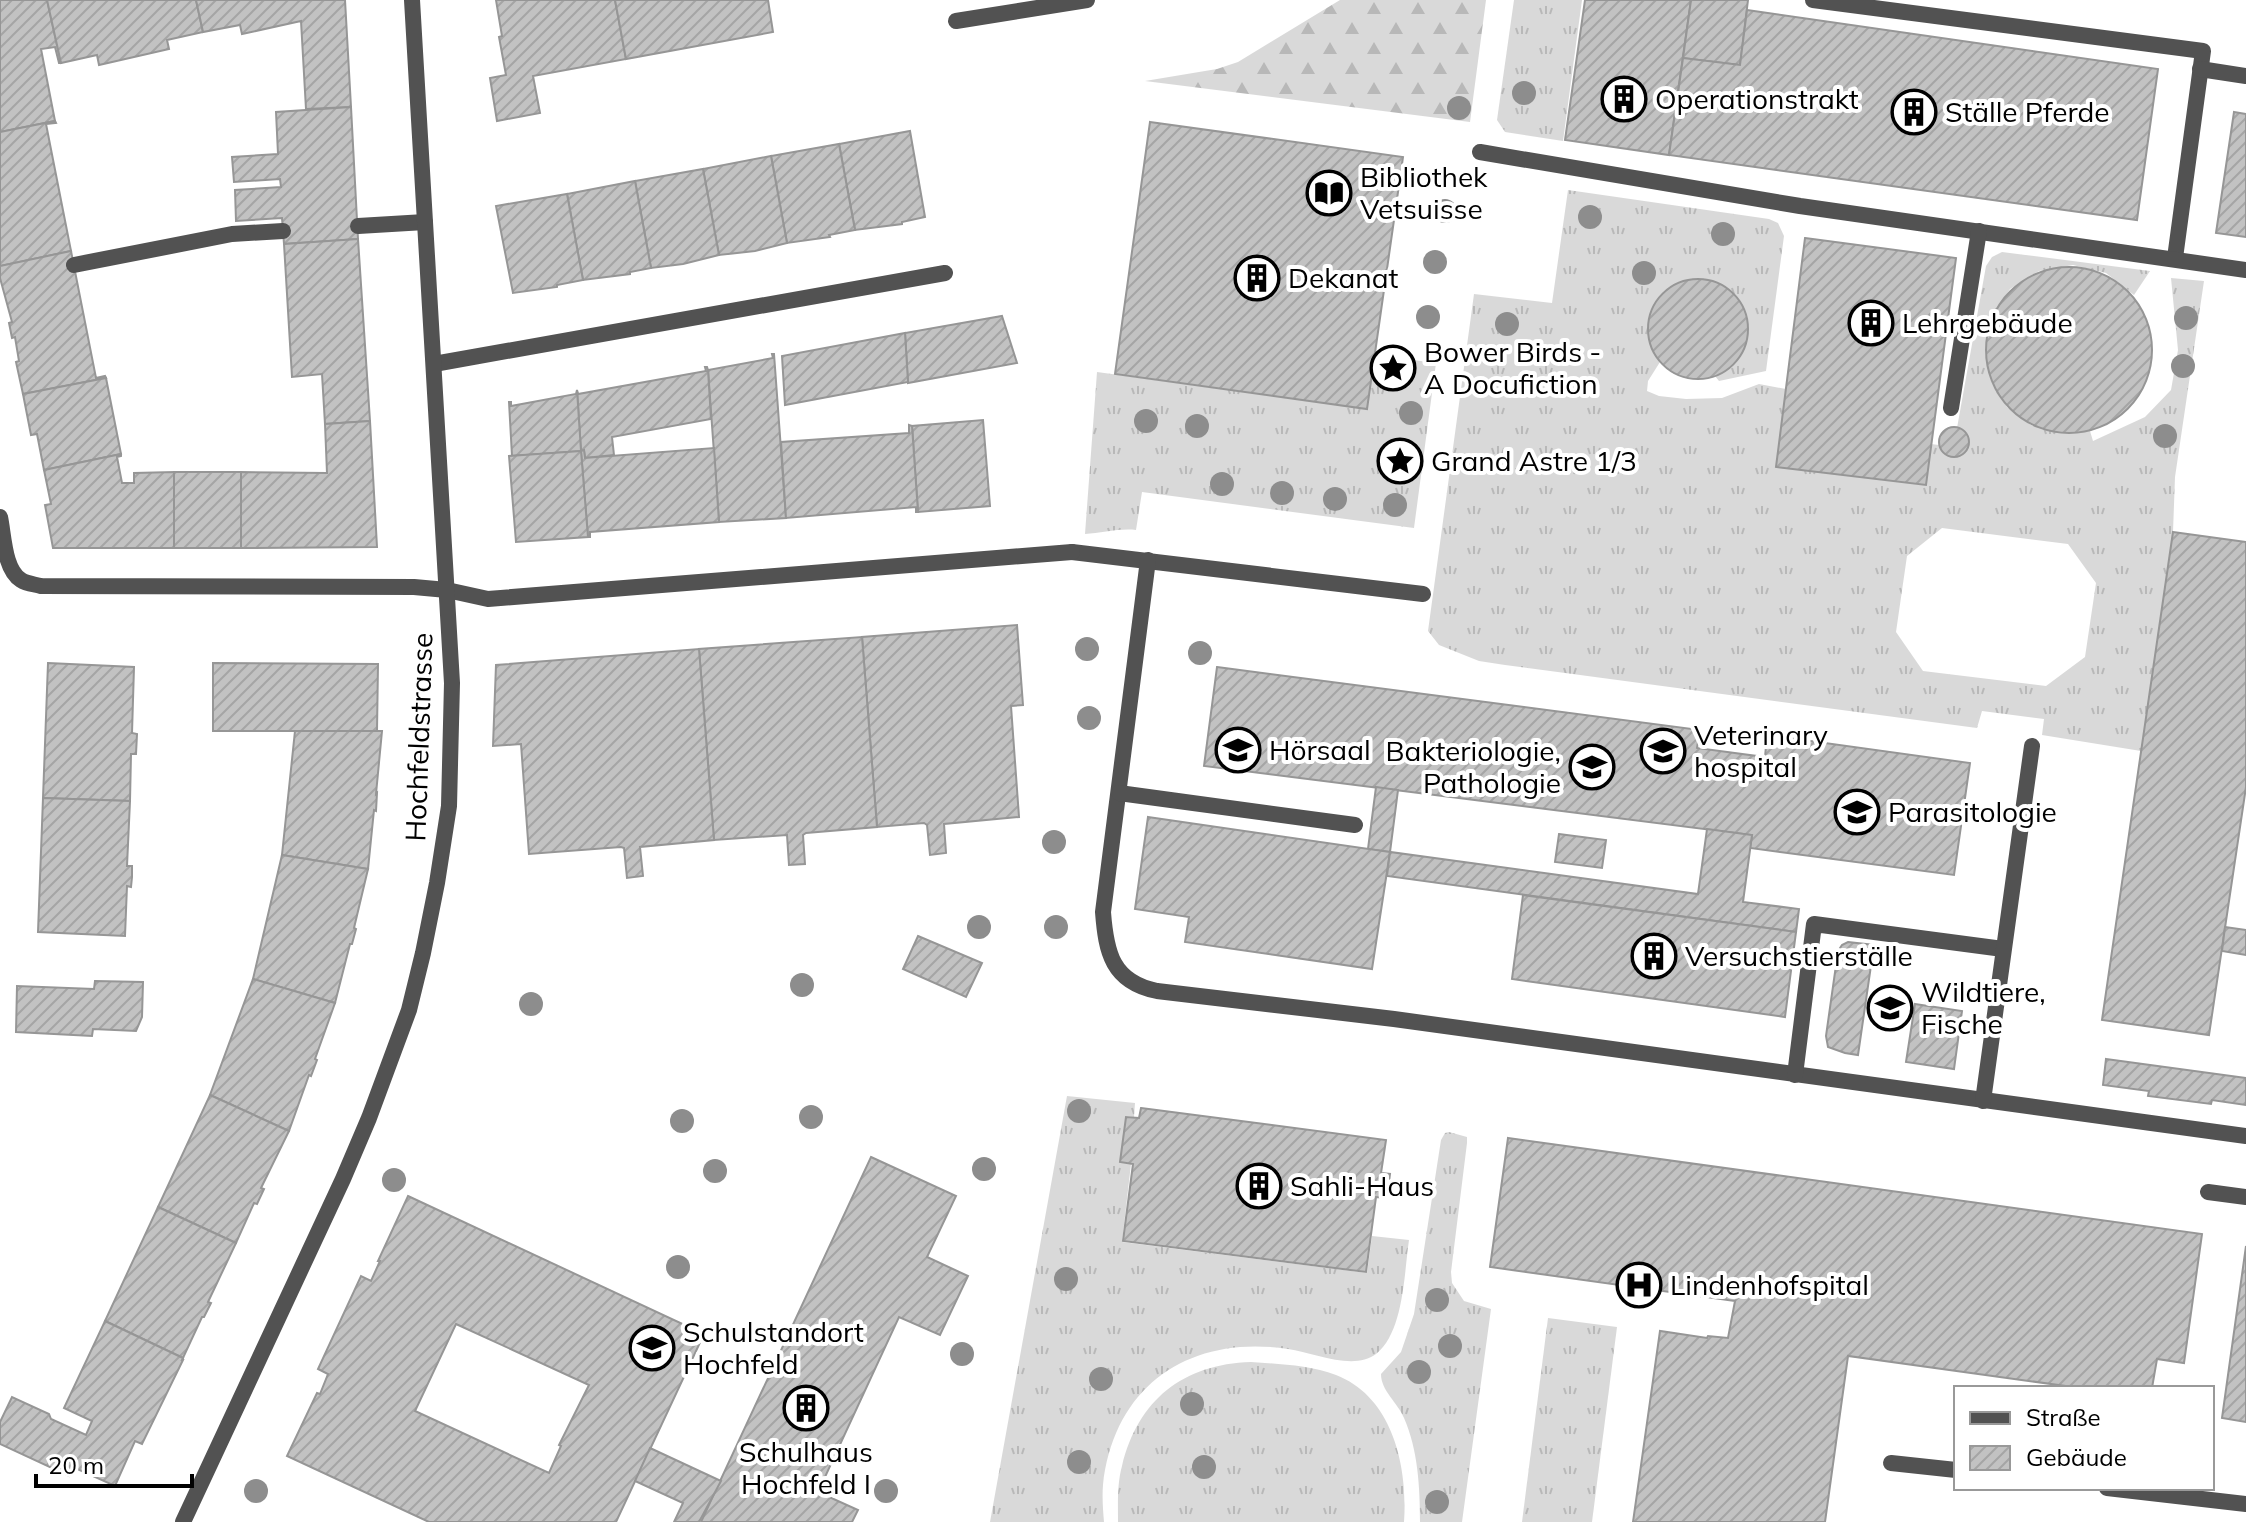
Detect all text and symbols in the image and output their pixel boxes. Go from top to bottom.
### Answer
building icon: Operationstrakt [1600,75,1648,123]
place label: Operationstrakt [1655,81,1859,116]
building icon: Ställe Pferde [1890,88,1938,136]
place label: Ställe Pferde [1945,94,2109,129]
place label: Bibliothek Vetsuisse [1360,159,1488,226]
library icon: Bibliothek Vetsuisse [1305,169,1353,217]
building icon: Dekanat [1233,254,1281,302]
place label: Dekanat [1288,260,1398,295]
building icon: Lehrgebäude [1847,299,1895,347]
place label: Lehrgebäude [1902,305,2073,340]
place label: Bower Birds - A Docufiction [1424,334,1601,401]
place icon: Bower Birds - A Docufiction [1369,344,1417,392]
place icon: Grand Astre 1/3 [1376,437,1424,485]
place label: Grand Astre 1/3 [1431,443,1637,478]
street label: Hochfeldstrasse [397,632,440,842]
place label: Veterinary hospital [1694,717,1828,784]
school or university icon: Hörsaal [1214,726,1262,774]
school or university icon: Veterinary hospital [1639,727,1687,775]
place label: Hörsaal [1269,732,1371,767]
place label: Bakteriologie, Pathologie [1386,733,1561,800]
school or university icon: Bakteriologie, Pathologie [1568,743,1616,791]
school or university icon: Parasitologie [1833,788,1881,836]
place label: Parasitologie [1888,794,2057,829]
building icon: Versuchstierställe [1630,932,1678,980]
place label: Versuchstierställe [1685,938,1913,973]
place label: Wildtiere, Fische [1921,974,2046,1041]
school or university icon: Wildtiere, Fische [1866,984,1914,1032]
building icon: Sahli-Haus [1235,1162,1283,1210]
place label: Sahli-Haus [1290,1168,1434,1203]
hospital icon: Lindenhofspital [1615,1261,1663,1309]
place label: Lindenhofspital [1670,1267,1869,1302]
place label: Schulstandort Hochfeld [683,1314,864,1381]
school or university icon: Schulstandort Hochfeld [628,1324,676,1372]
building icon: Schulhaus Hochfeld I [782,1384,830,1432]
legend [1954,1386,2214,1490]
text: Straße [2026,1402,2101,1432]
place label: Schulhaus Hochfeld I [739,1434,873,1501]
scale bar [36,1438,192,1488]
text: Gebäude [2026,1442,2127,1472]
text: 20 m [48,1450,104,1480]

